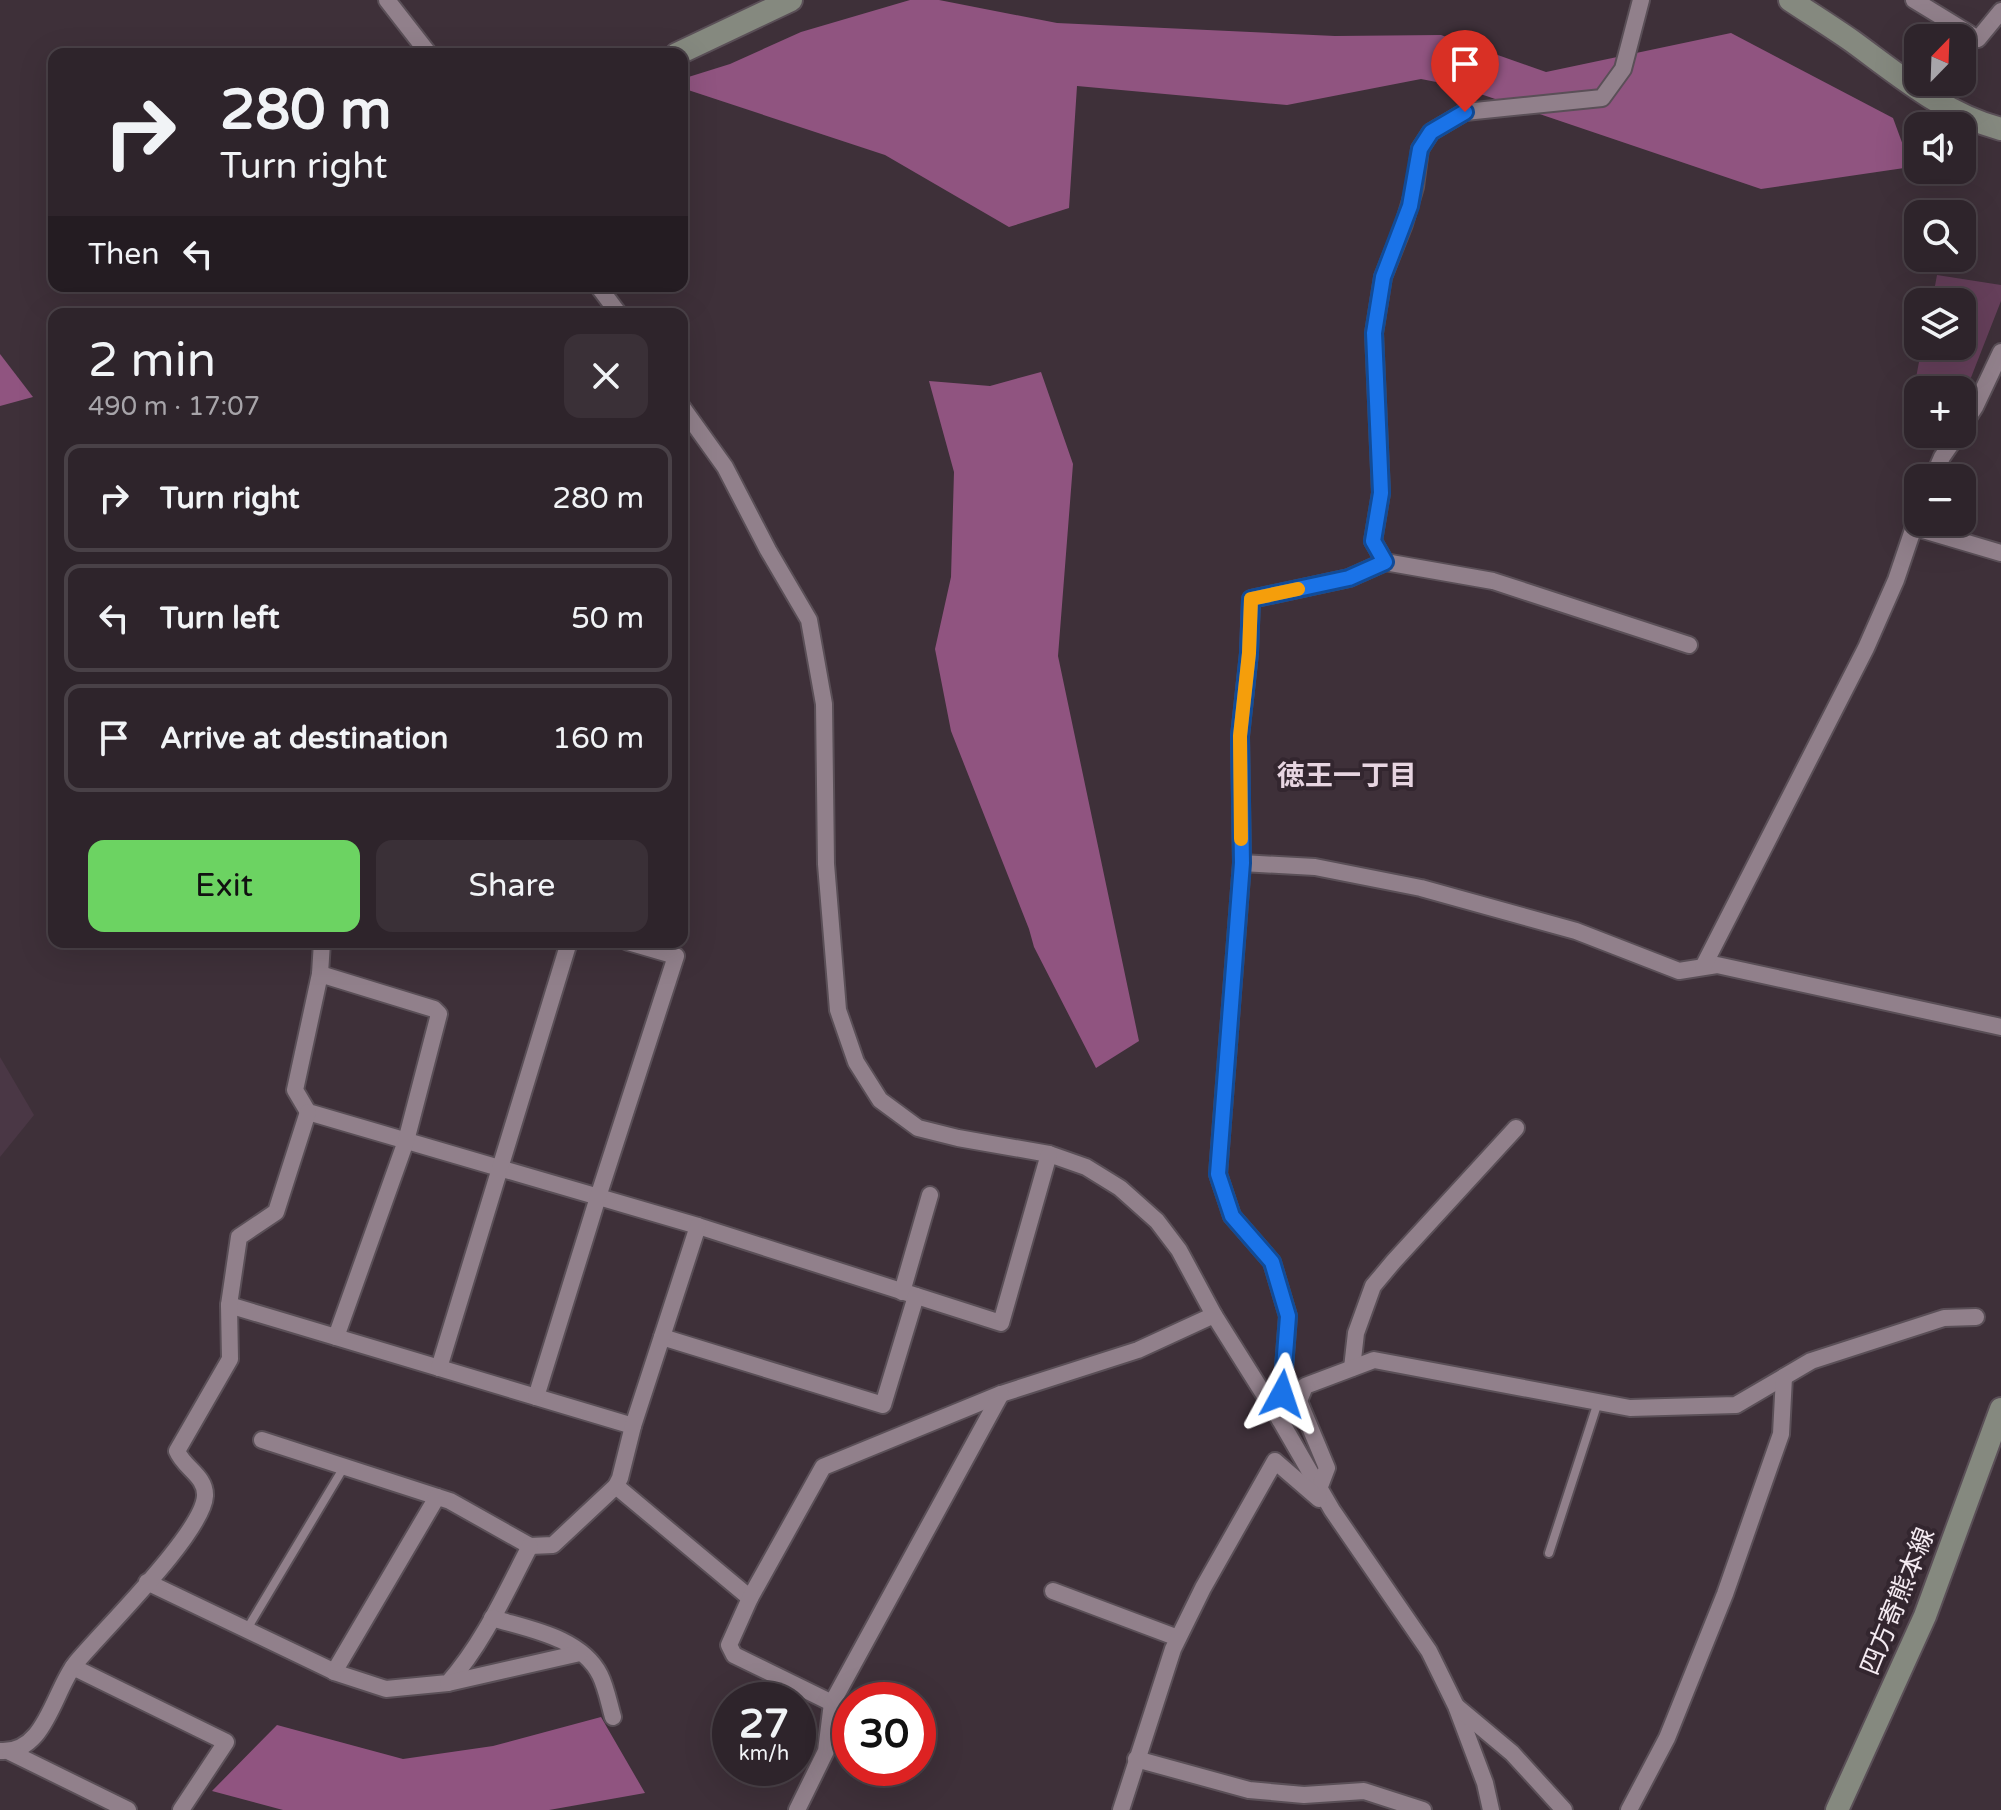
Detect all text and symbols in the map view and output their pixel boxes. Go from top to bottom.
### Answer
north arrow [1904,24,1976,96]
map controls [1904,24,1976,536]
pin [1431,30,1499,112]
icon: arrive [1443,42,1487,86]
text: 280 m [220,77,391,144]
icon: right [88,80,192,184]
button: sound [1904,112,1976,184]
text: Turn right [220,145,387,188]
button: search [1904,200,1976,272]
icon: left [176,232,220,276]
text: Then [88,236,160,273]
button: layers [1904,288,1976,360]
text: 2 min [88,332,216,390]
button: close [564,334,648,418]
button: + [1904,376,1976,448]
text: 490 m · 17:07 [88,391,260,422]
button: − [1904,464,1976,536]
icon: right [92,476,136,520]
text: Turn right [160,480,300,517]
text: 280 m [552,480,644,517]
icon: left [92,596,136,640]
text: Turn left [160,600,279,637]
text: 50 m [571,600,644,637]
icon: arrive [92,716,136,760]
text: Arrive at destination [160,720,448,757]
text: 160 m [552,720,644,757]
district label: 徳王一丁目 [1277,759,1417,793]
button: Exit [88,840,360,932]
button: Share [376,840,648,932]
position arrow [1240,1352,1324,1436]
street label: 四方寄熊本線 [1854,1523,1941,1679]
speed limit sign: 30 [832,1682,936,1786]
text: 27 [739,1700,789,1748]
text: km/h [739,1742,789,1766]

